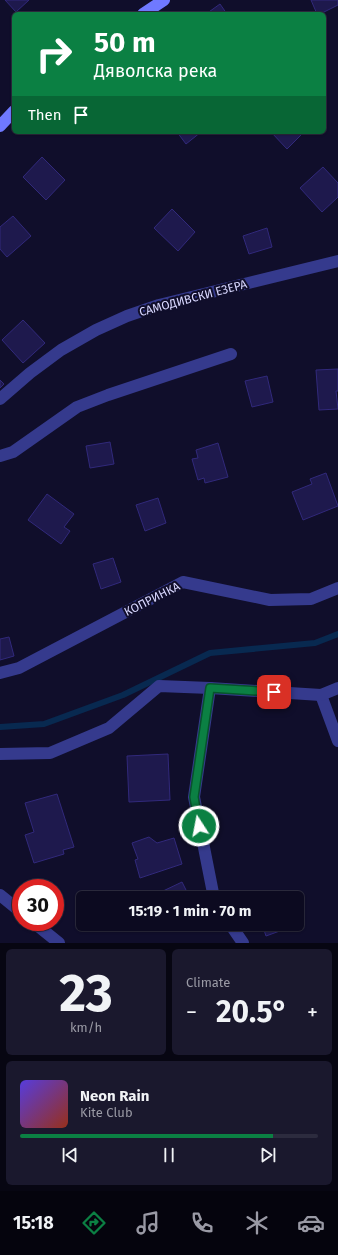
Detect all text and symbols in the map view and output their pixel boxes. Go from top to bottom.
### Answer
text: 50 m [94,26,156,59]
icon: right [28,28,80,80]
text: Дяволска река [94,60,217,82]
icon: arrive [70,104,92,126]
text: Then [28,106,62,124]
street label: САМОДИВСКИ ЕЗЕРА [138,277,249,319]
street label: КОПРИНКА [122,579,182,619]
pin [257,675,291,709]
icon: arrive [263,681,285,703]
position arrow [178,805,220,847]
speed limit sign: 30 [12,879,64,931]
text: 15:19 · 1 min · 70 m [129,902,251,920]
text: 23 [59,962,113,1025]
text: Climate [186,975,230,990]
text: 20.5° [216,994,288,1030]
text: − [186,999,197,1026]
text: + [307,999,318,1026]
text: km/h [70,1020,102,1035]
text: Neon Rain [80,1087,149,1105]
text: Kite Club [80,1105,133,1120]
icon: previous [59,1144,81,1166]
icon: pause [158,1144,180,1166]
icon: next [257,1144,279,1166]
icon: directions [80,1209,108,1237]
icon: music [134,1209,162,1237]
icon: phone [188,1209,216,1237]
icon: climate [243,1209,271,1237]
icon: car [297,1209,325,1237]
text: 15:18 [13,1212,54,1234]

